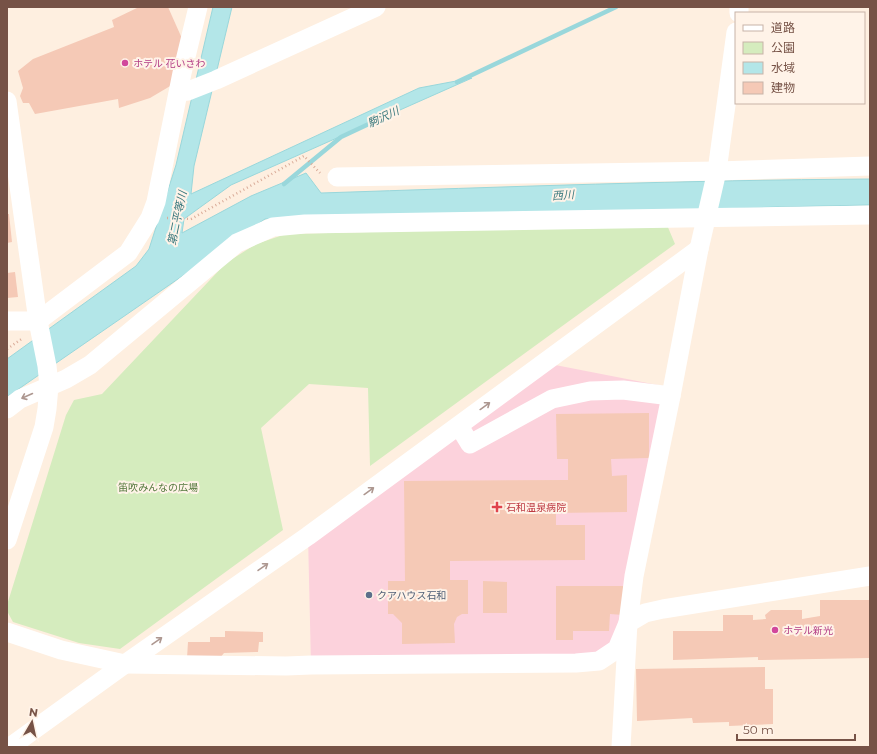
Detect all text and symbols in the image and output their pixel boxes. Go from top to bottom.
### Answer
legend [735,12,865,104]
text: 道路 [771,20,795,35]
text: 公園 [771,40,795,55]
place label: ホテル 花いさわ [133,57,206,70]
marker: ホテル 花いさわ [120,58,130,68]
text: 水域 [771,60,795,75]
text: 建物 [771,80,795,95]
water label: 駒沢川 [365,103,402,130]
water label: 西川 [552,187,575,203]
water label: 第二平等川 [164,189,190,246]
one-way arrow [22,393,34,400]
one-way arrow [480,402,491,410]
park label: 笛吹みんなの広場 [118,481,198,494]
one-way arrow [363,487,374,495]
marker: 石和温泉病院 [491,501,503,513]
place label: 石和温泉病院 [506,501,566,514]
one-way arrow [257,563,268,571]
place label: クアハウス石和 [377,589,447,602]
marker: クアハウス石和 [364,590,374,600]
place label: ホテル新光 [783,624,833,637]
marker: ホテル新光 [770,625,780,635]
one-way arrow [151,637,162,645]
north arrow [12,702,52,742]
text: N [28,705,39,720]
scale bar [737,716,855,742]
text: 50 m [743,722,774,737]

